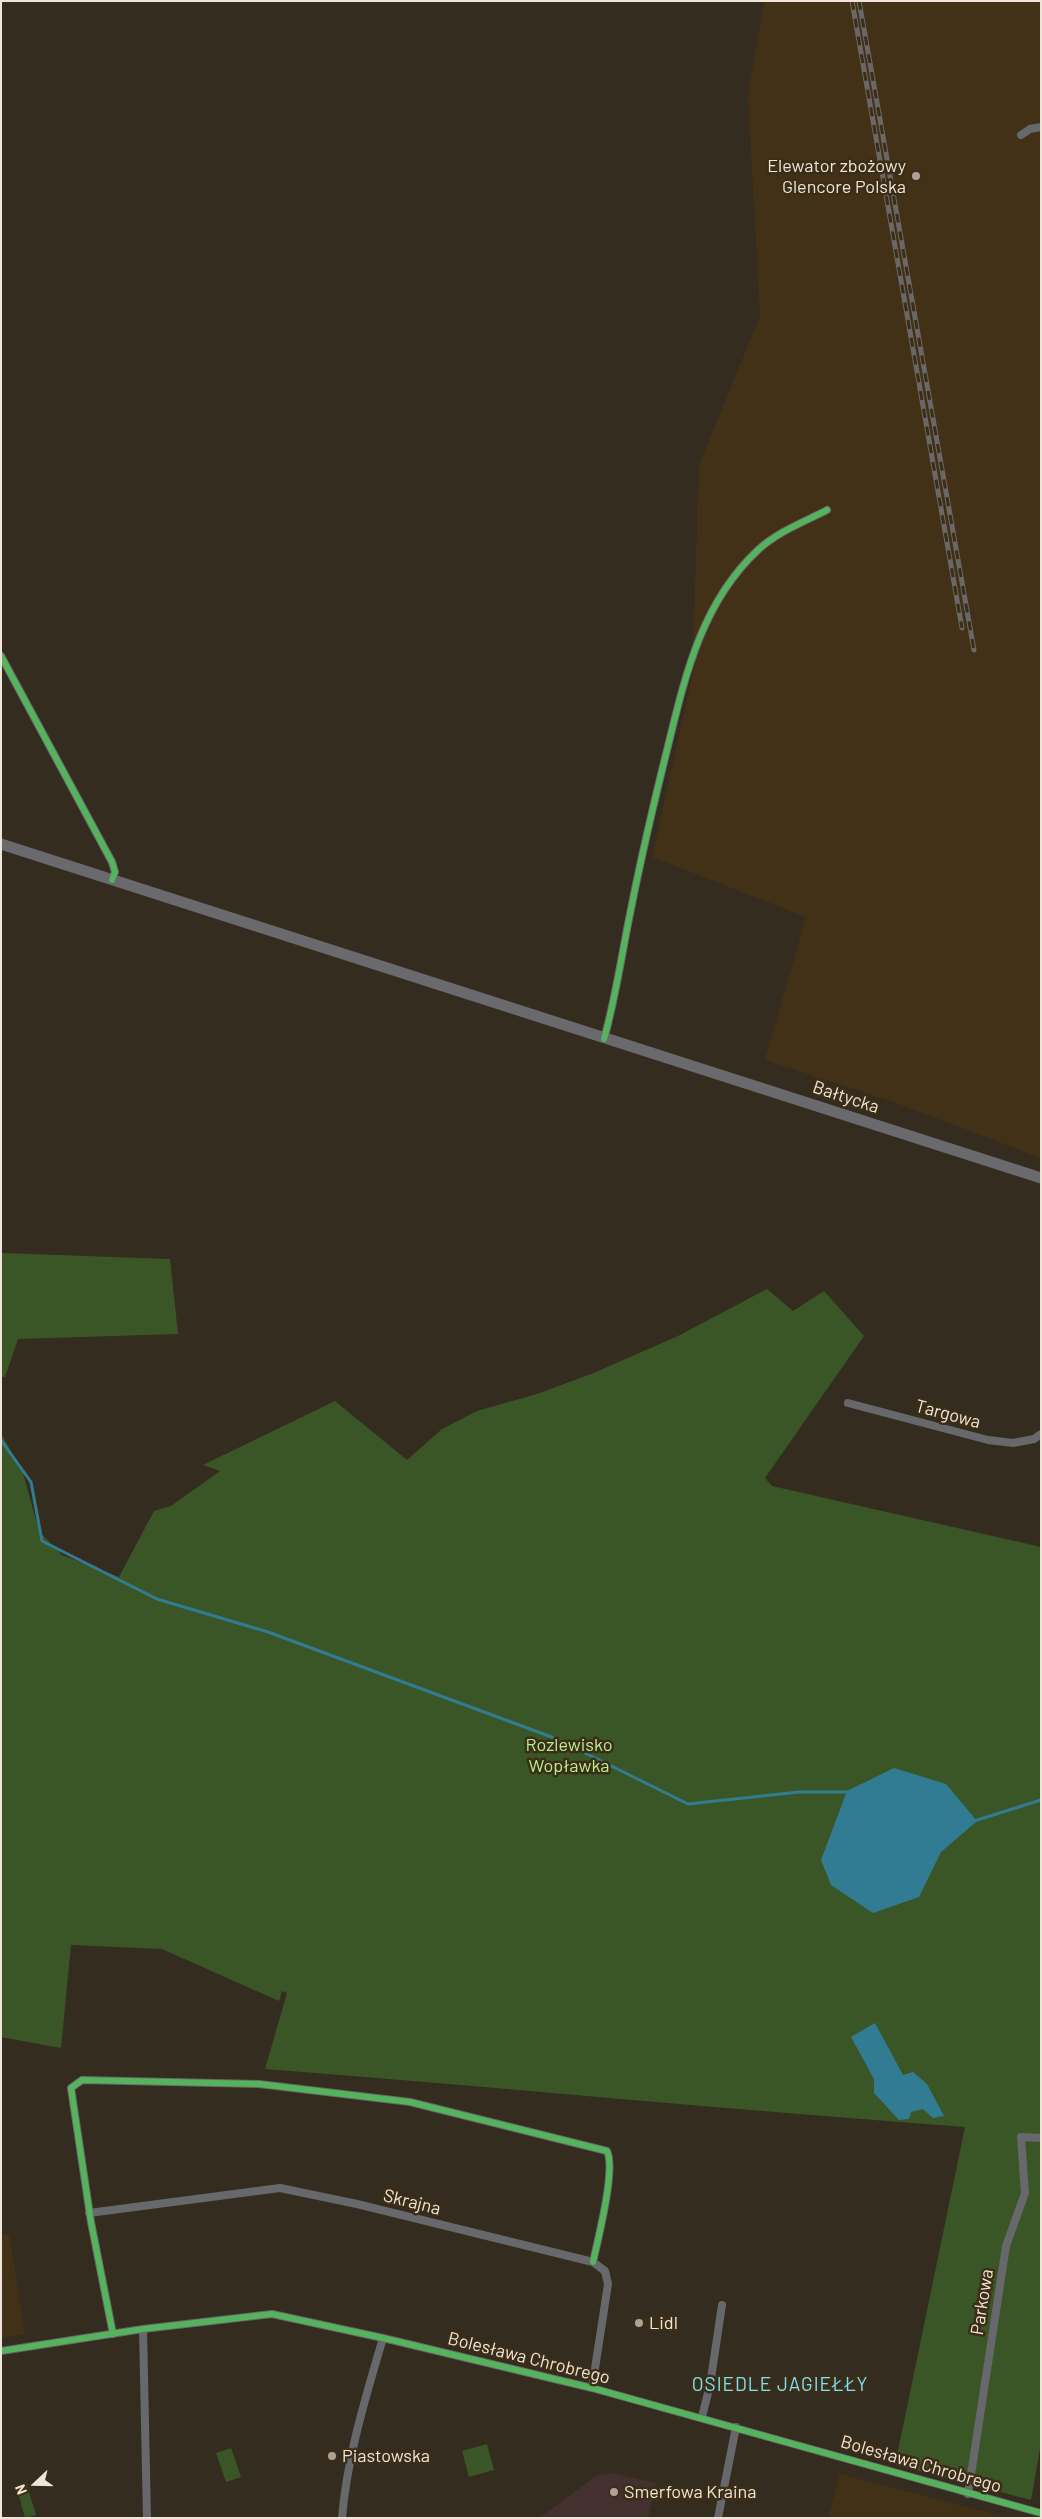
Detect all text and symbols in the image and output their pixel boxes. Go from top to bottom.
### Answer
place label: Elewator zbożowy Glencore Polska [767,155,906,198]
marker: Elewator zbożowy Glencore Polska [910,170,922,182]
street label: Bałtycka [810,1076,882,1118]
street label: Targowa [913,1395,983,1433]
park label: Rozlewisko Wopławka [526,1734,612,1776]
street label: Skrajna [381,2184,443,2220]
street label: Parkowa [966,2267,998,2337]
place label: Lidl [649,2312,678,2334]
marker: Lidl [633,2317,645,2329]
street label: Bolesława Chrobrego [446,2327,612,2389]
district label: OSIEDLE JAGIEŁŁY [690,2374,870,2396]
street label: Bolesława Chrobrego [838,2431,1004,2497]
place label: Piastowska [342,2445,430,2467]
marker: Piastowska [326,2450,338,2462]
north arrow [10,2459,60,2509]
place label: Smerfowa Kraina [624,2481,756,2503]
text: N [11,2482,30,2497]
marker: Smerfowa Kraina [608,2486,620,2498]

